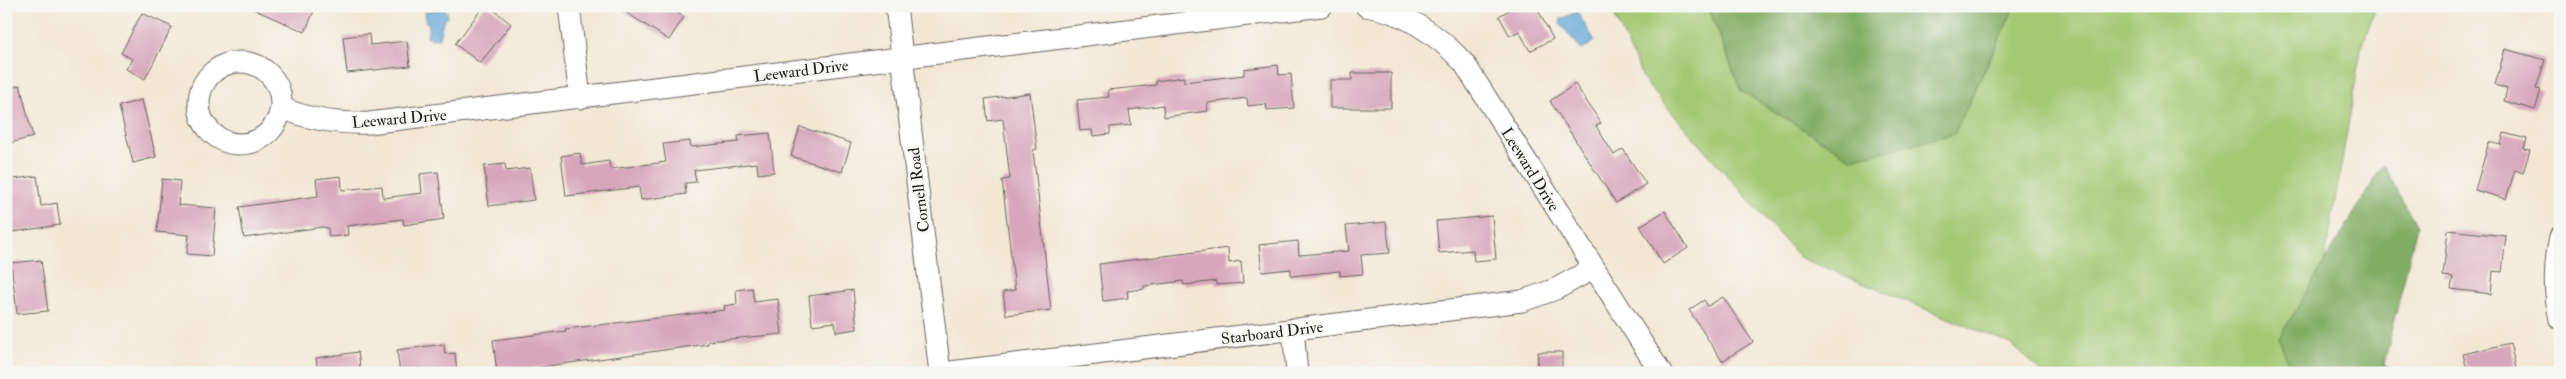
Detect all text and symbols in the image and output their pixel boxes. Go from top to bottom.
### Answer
street label: Leeward Drive [753,55,850,87]
street label: Leeward Drive [351,105,448,133]
street label: Leeward Drive [1496,124,1564,215]
street label: Cornell Road [904,146,934,233]
street label: Starboard Drive [1220,317,1325,349]

